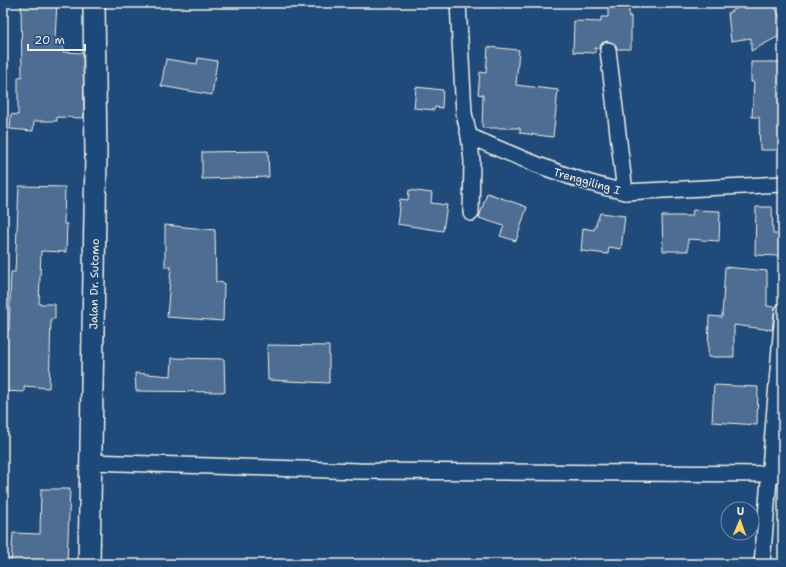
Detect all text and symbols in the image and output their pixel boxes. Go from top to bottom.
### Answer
scale bar [28,26,85,52]
text: 20 m [34,32,65,48]
street label: Trenggiling I [552,165,622,198]
street label: Jalan Dr. Sutomo [86,238,103,330]
north arrow [720,501,760,541]
text: U [736,504,744,519]

